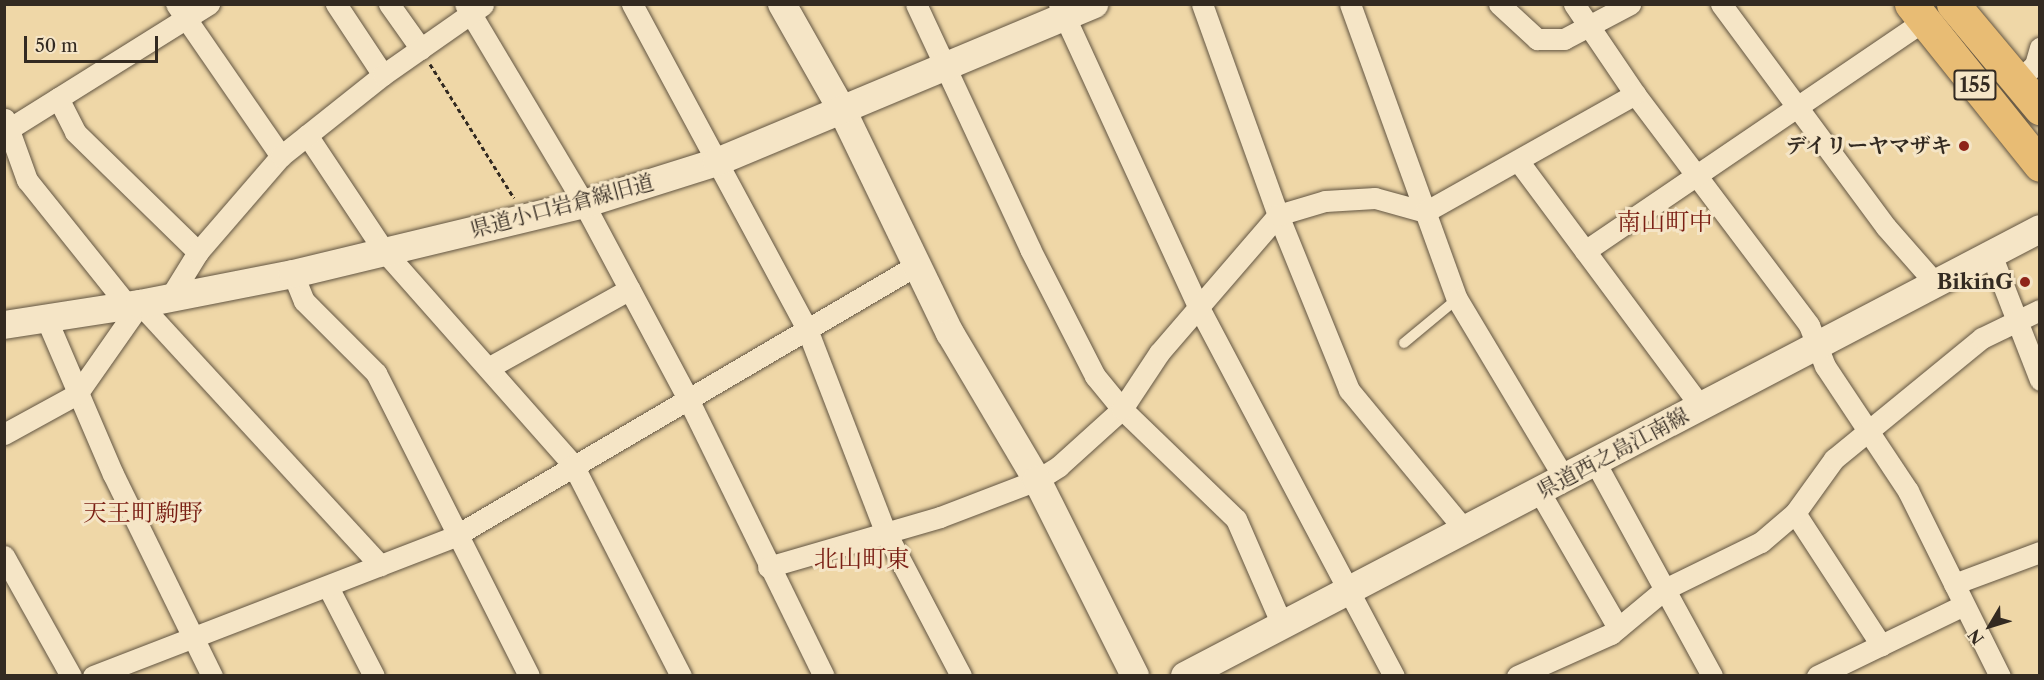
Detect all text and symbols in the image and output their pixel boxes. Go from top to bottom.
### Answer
scale bar [27,24,160,62]
text: 50 m [35,35,78,57]
road number: 155 [1952,68,1998,102]
place label: デイリーヤマザキ [1784,133,1952,159]
marker: デイリーヤマザキ [1957,139,1971,153]
street label: 県道小口岩倉線旧道 [467,169,657,243]
district label: 南山町中 [1617,208,1713,236]
place label: BikinG [1937,269,2013,295]
marker: BikinG [2018,275,2032,289]
street label: 県道西之島江南線 [1533,402,1693,504]
district label: 天王町駒野 [83,499,203,527]
district label: 北山町東 [814,545,910,573]
north arrow [1960,596,2020,656]
text: N [1964,625,1988,649]

